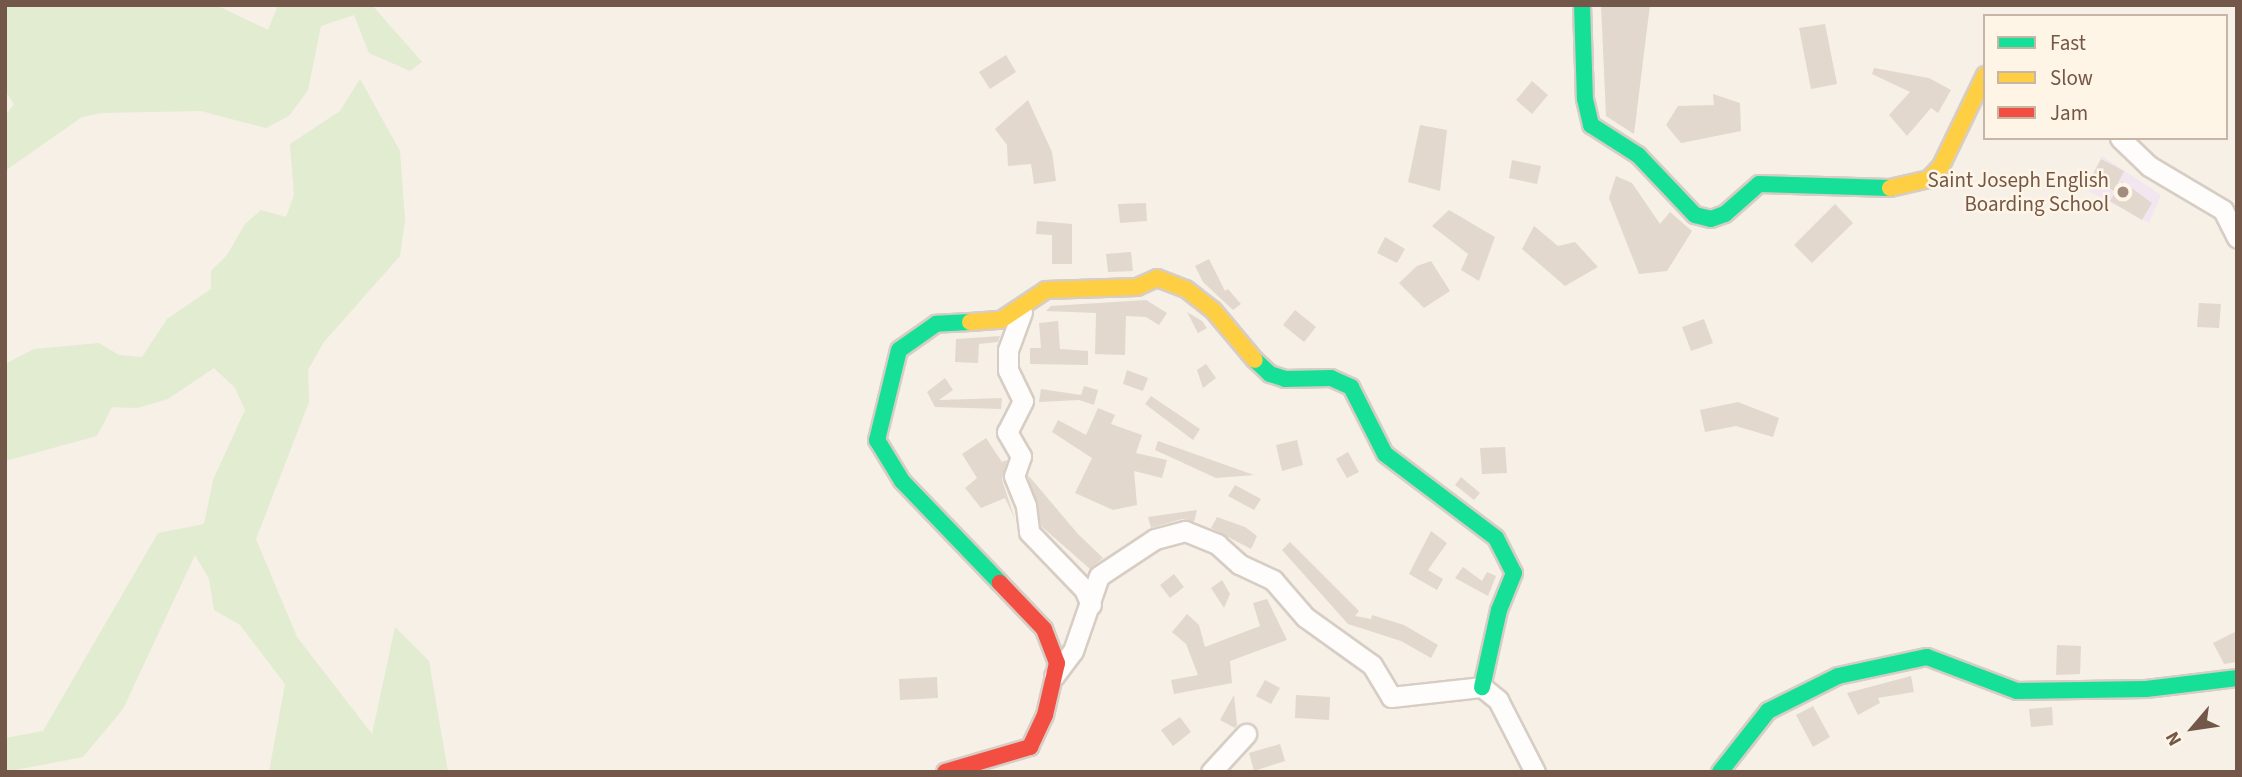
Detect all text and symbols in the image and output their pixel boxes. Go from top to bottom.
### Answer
legend [1983,14,2228,140]
text: Fast [2050,28,2086,58]
text: Slow [2050,63,2093,93]
text: Jam [2050,98,2088,128]
place label: Saint Joseph English Boarding School [1927,167,2109,217]
marker: Saint Joseph English Boarding School [2115,184,2131,200]
north arrow [2158,693,2228,763]
text: N [2159,726,2189,751]

